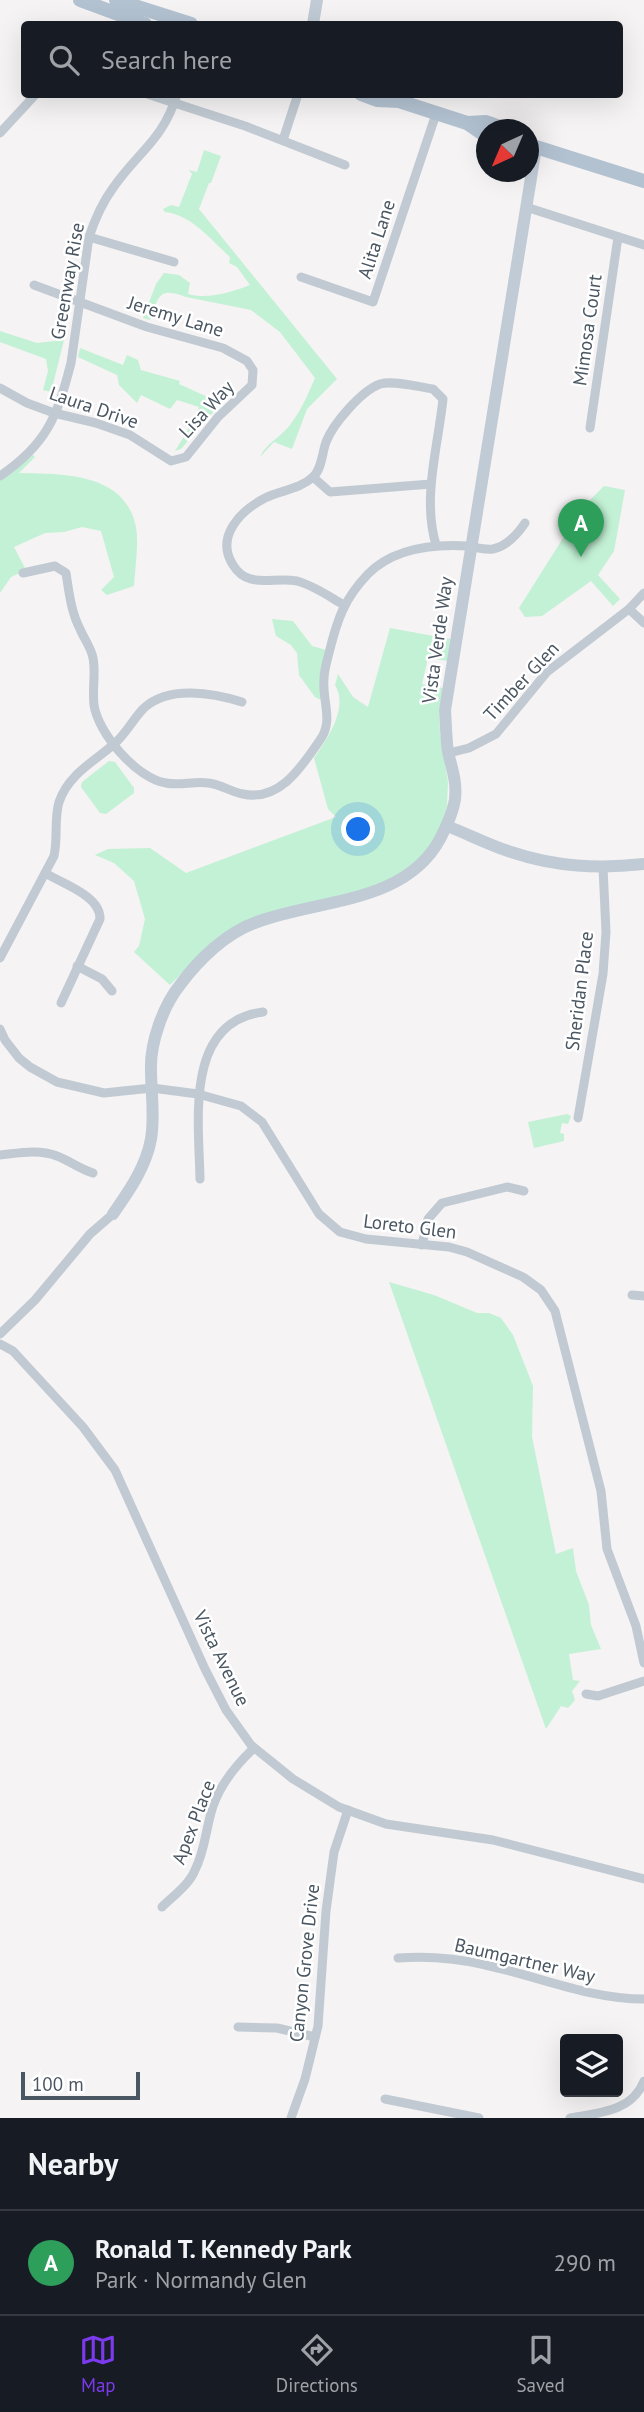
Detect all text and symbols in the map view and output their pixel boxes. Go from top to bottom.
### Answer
search box [21,21,623,98]
icon: search [45,41,83,79]
text: Search here [101,43,232,76]
north arrow [476,119,539,182]
street label: Alita Lane [352,196,400,282]
street label: Greenway Rise [45,221,89,341]
street label: Mimosa Court [567,272,607,387]
street label: Jeremy Lane [124,290,227,342]
street label: Lisa Way [173,375,239,443]
street label: Laura Drive [46,381,142,433]
pin: A [558,499,604,557]
street label: Vista Verde Way [416,575,458,706]
street label: Timber Glen [478,636,564,726]
your location [341,812,375,846]
street label: Sheridan Place [560,930,598,1052]
street label: Loreto Glen [362,1208,458,1244]
street label: Vista Avenue [188,1605,255,1710]
street label: Apex Place [166,1776,220,1868]
street label: Canyon Grove Drive [284,1883,324,2043]
street label: Baumgartner Way [452,1932,598,1988]
map controls [560,2034,623,2097]
button: layers [560,2034,623,2097]
scale bar [21,2069,140,2101]
text: 100 m [32,2072,84,2096]
text: Nearby [28,2144,118,2183]
text: Ronald T. Kennedy Park [95,2232,351,2265]
text: A [44,2248,58,2277]
text: 290 m [554,2248,616,2277]
text: Park · Normandy Glen [95,2265,307,2294]
tab: Map [79,2331,117,2397]
tab: Directions [276,2331,358,2397]
tab: Saved [516,2331,565,2397]

